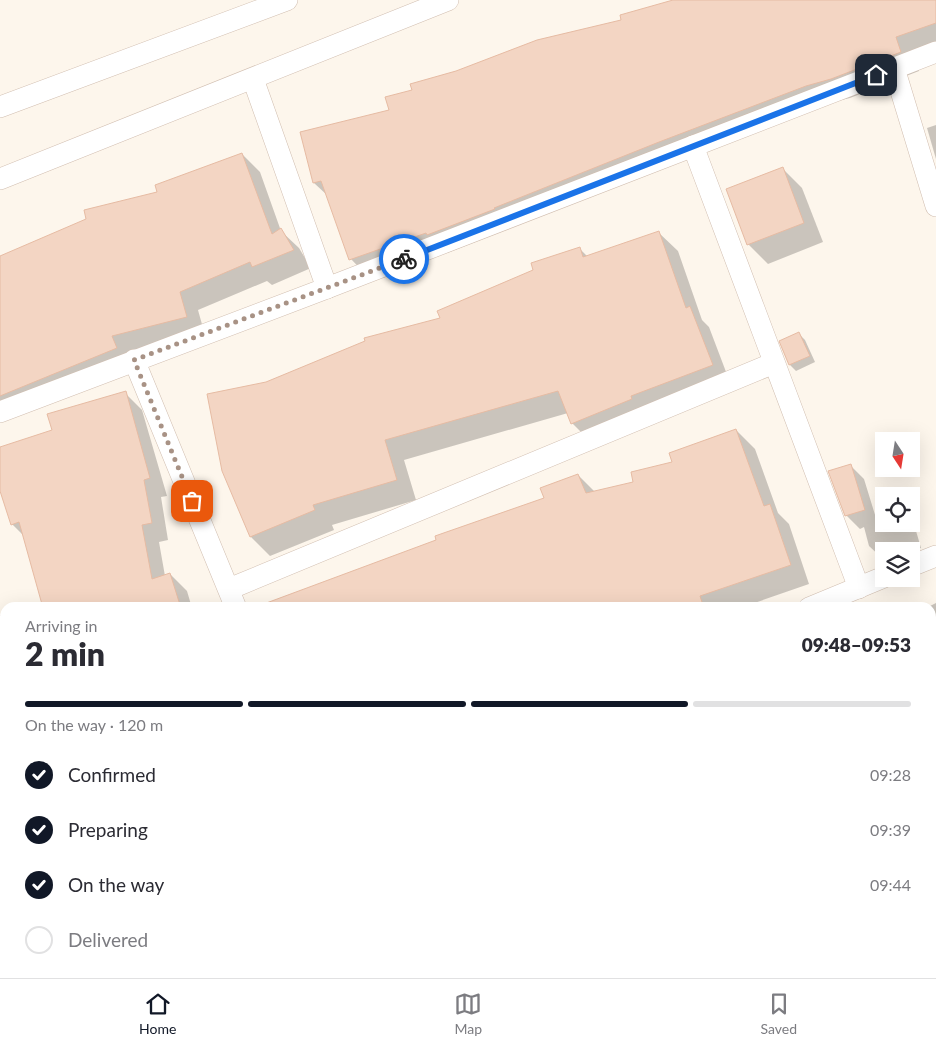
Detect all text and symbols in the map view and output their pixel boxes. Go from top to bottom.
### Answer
pin [855,54,897,96]
icon: home [862,61,890,89]
courier [379,234,429,284]
icon: bike [390,245,418,273]
north arrow [875,432,920,478]
map controls [875,432,920,587]
pin [171,480,213,522]
icon: bag [178,487,206,515]
button: locate [875,487,920,532]
button: layers [875,542,920,587]
text: Arriving in [25,616,98,635]
text: 09:48–09:53 [802,633,911,656]
text: 2 min [25,634,105,673]
text: On the way · 120 m [25,715,163,734]
icon: check [25,761,53,789]
text: Confirmed [68,763,156,786]
text: 09:28 [870,765,911,784]
icon: check [25,816,53,844]
text: Preparing [68,818,148,841]
text: 09:39 [870,820,911,839]
icon: check [25,871,53,899]
text: On the way [68,873,164,896]
text: 09:44 [870,875,911,894]
text: Delivered [68,928,148,951]
tab: Home [139,990,176,1037]
tab: Map [454,990,482,1037]
tab: Saved [760,990,797,1037]

